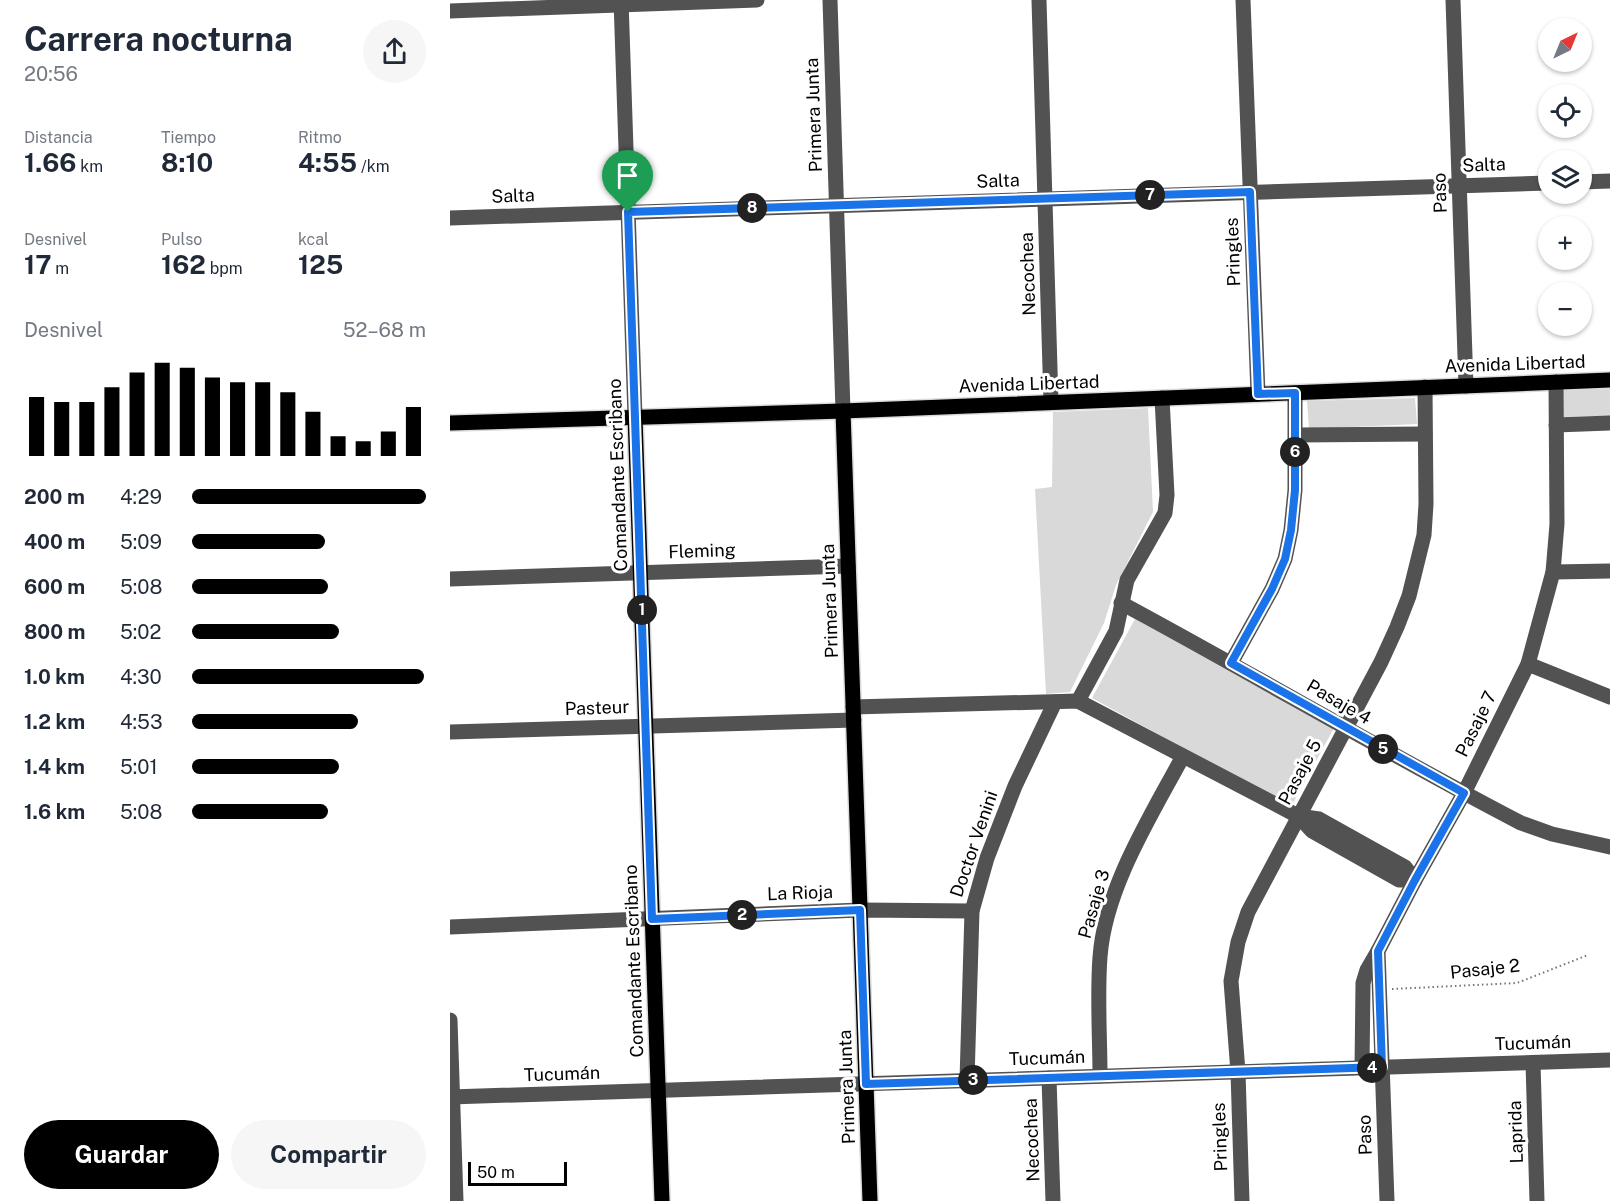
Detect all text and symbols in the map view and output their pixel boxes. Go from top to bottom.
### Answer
north arrow [1538,18,1592,72]
map controls [1538,18,1592,336]
text: Carrera nocturna [24,20,293,58]
button: share [363,20,426,83]
street label: Primera Junta [801,58,826,173]
text: 20:56 [24,62,78,86]
button: locate [1538,84,1592,138]
text: Distancia [24,128,93,147]
text: Tiempo [161,128,216,147]
text: Ritmo [298,128,342,147]
text: 1.66 [24,147,76,178]
text: 8:10 [161,147,213,178]
text: 4:55 [298,147,357,178]
pin [602,150,653,212]
button: layers [1538,150,1592,204]
street label: Salta [1462,153,1506,176]
text: km [76,157,103,176]
text: /km [357,157,390,176]
icon: arrive [611,159,644,192]
street label: Salta [976,169,1020,192]
street label: Paso [1428,172,1451,214]
pin: 7 [1135,180,1165,210]
street label: Salta [491,184,535,207]
text: 7 [1145,185,1155,204]
pin: 8 [737,193,767,223]
text: 8 [747,198,757,217]
button: + [1538,216,1592,270]
street label: Pringles [1221,217,1244,287]
text: Desnivel [24,230,87,249]
text: Pulso [161,230,202,249]
text: kcal [298,230,329,249]
street label: Necochea [1016,232,1039,316]
text: 17 [24,249,51,280]
text: 162 [161,249,206,280]
text: 125 [298,249,343,280]
text: m [51,259,69,278]
text: bpm [206,259,243,278]
button: − [1538,282,1592,336]
text: Desnivel [24,318,103,342]
text: 52–68 m [343,318,426,342]
street label: Avenida Libertad [1444,351,1586,376]
street label: Avenida Libertad [958,371,1100,396]
street label: Comandante Escribano [604,378,631,572]
pin: 6 [1280,437,1310,467]
text: 6 [1290,442,1300,461]
text: 200 m [24,485,85,509]
text: 4:29 [120,485,162,509]
text: 400 m [24,530,85,554]
text: 5:09 [120,530,162,554]
street label: Fleming [668,539,736,562]
street label: Primera Junta [817,544,842,659]
text: 600 m [24,575,85,599]
text: 5:08 [120,575,162,599]
pin: 1 [627,595,657,625]
text: 1 [639,600,645,619]
text: 800 m [24,620,86,644]
text: 5:02 [120,620,161,644]
text: 1.0 km [24,665,85,689]
text: 4:30 [120,665,162,689]
street label: Pasaje 4 [1303,675,1375,728]
street label: Pasaje 7 [1451,688,1500,760]
street label: Pasteur [564,696,630,719]
text: 1.2 km [24,710,85,734]
text: 4:53 [120,710,163,734]
pin: 5 [1368,734,1398,764]
street label: Pasaje 5 [1274,736,1325,808]
text: 5 [1378,739,1388,758]
text: 1.4 km [24,755,85,779]
text: 5:01 [120,755,158,779]
street label: Doctor Venini [945,788,1002,900]
text: 1.6 km [24,800,85,824]
text: 5:08 [120,800,162,824]
street label: Comandante Escribano [620,864,647,1058]
street label: Pasaje 3 [1074,867,1113,941]
street label: La Rioja [767,881,833,904]
pin: 2 [727,900,757,930]
text: 2 [737,905,747,924]
street label: Pasaje 2 [1449,954,1521,983]
street label: Primera Junta [834,1030,859,1145]
street label: Tucumán [1494,1031,1571,1054]
street label: Tucumán [1008,1046,1085,1069]
pin: 4 [1357,1053,1387,1083]
text: 4 [1367,1058,1377,1077]
street label: Tucumán [523,1062,600,1085]
pin: 3 [958,1065,988,1095]
text: 3 [968,1070,978,1089]
street label: Necochea [1020,1098,1043,1182]
street label: Laprida [1504,1100,1527,1164]
street label: Pringles [1208,1102,1231,1172]
street label: Paso [1353,1114,1376,1156]
button: Guardar [24,1120,219,1189]
button: Compartir [231,1120,426,1189]
scale bar [468,1159,567,1186]
text: 50 m [477,1163,515,1182]

